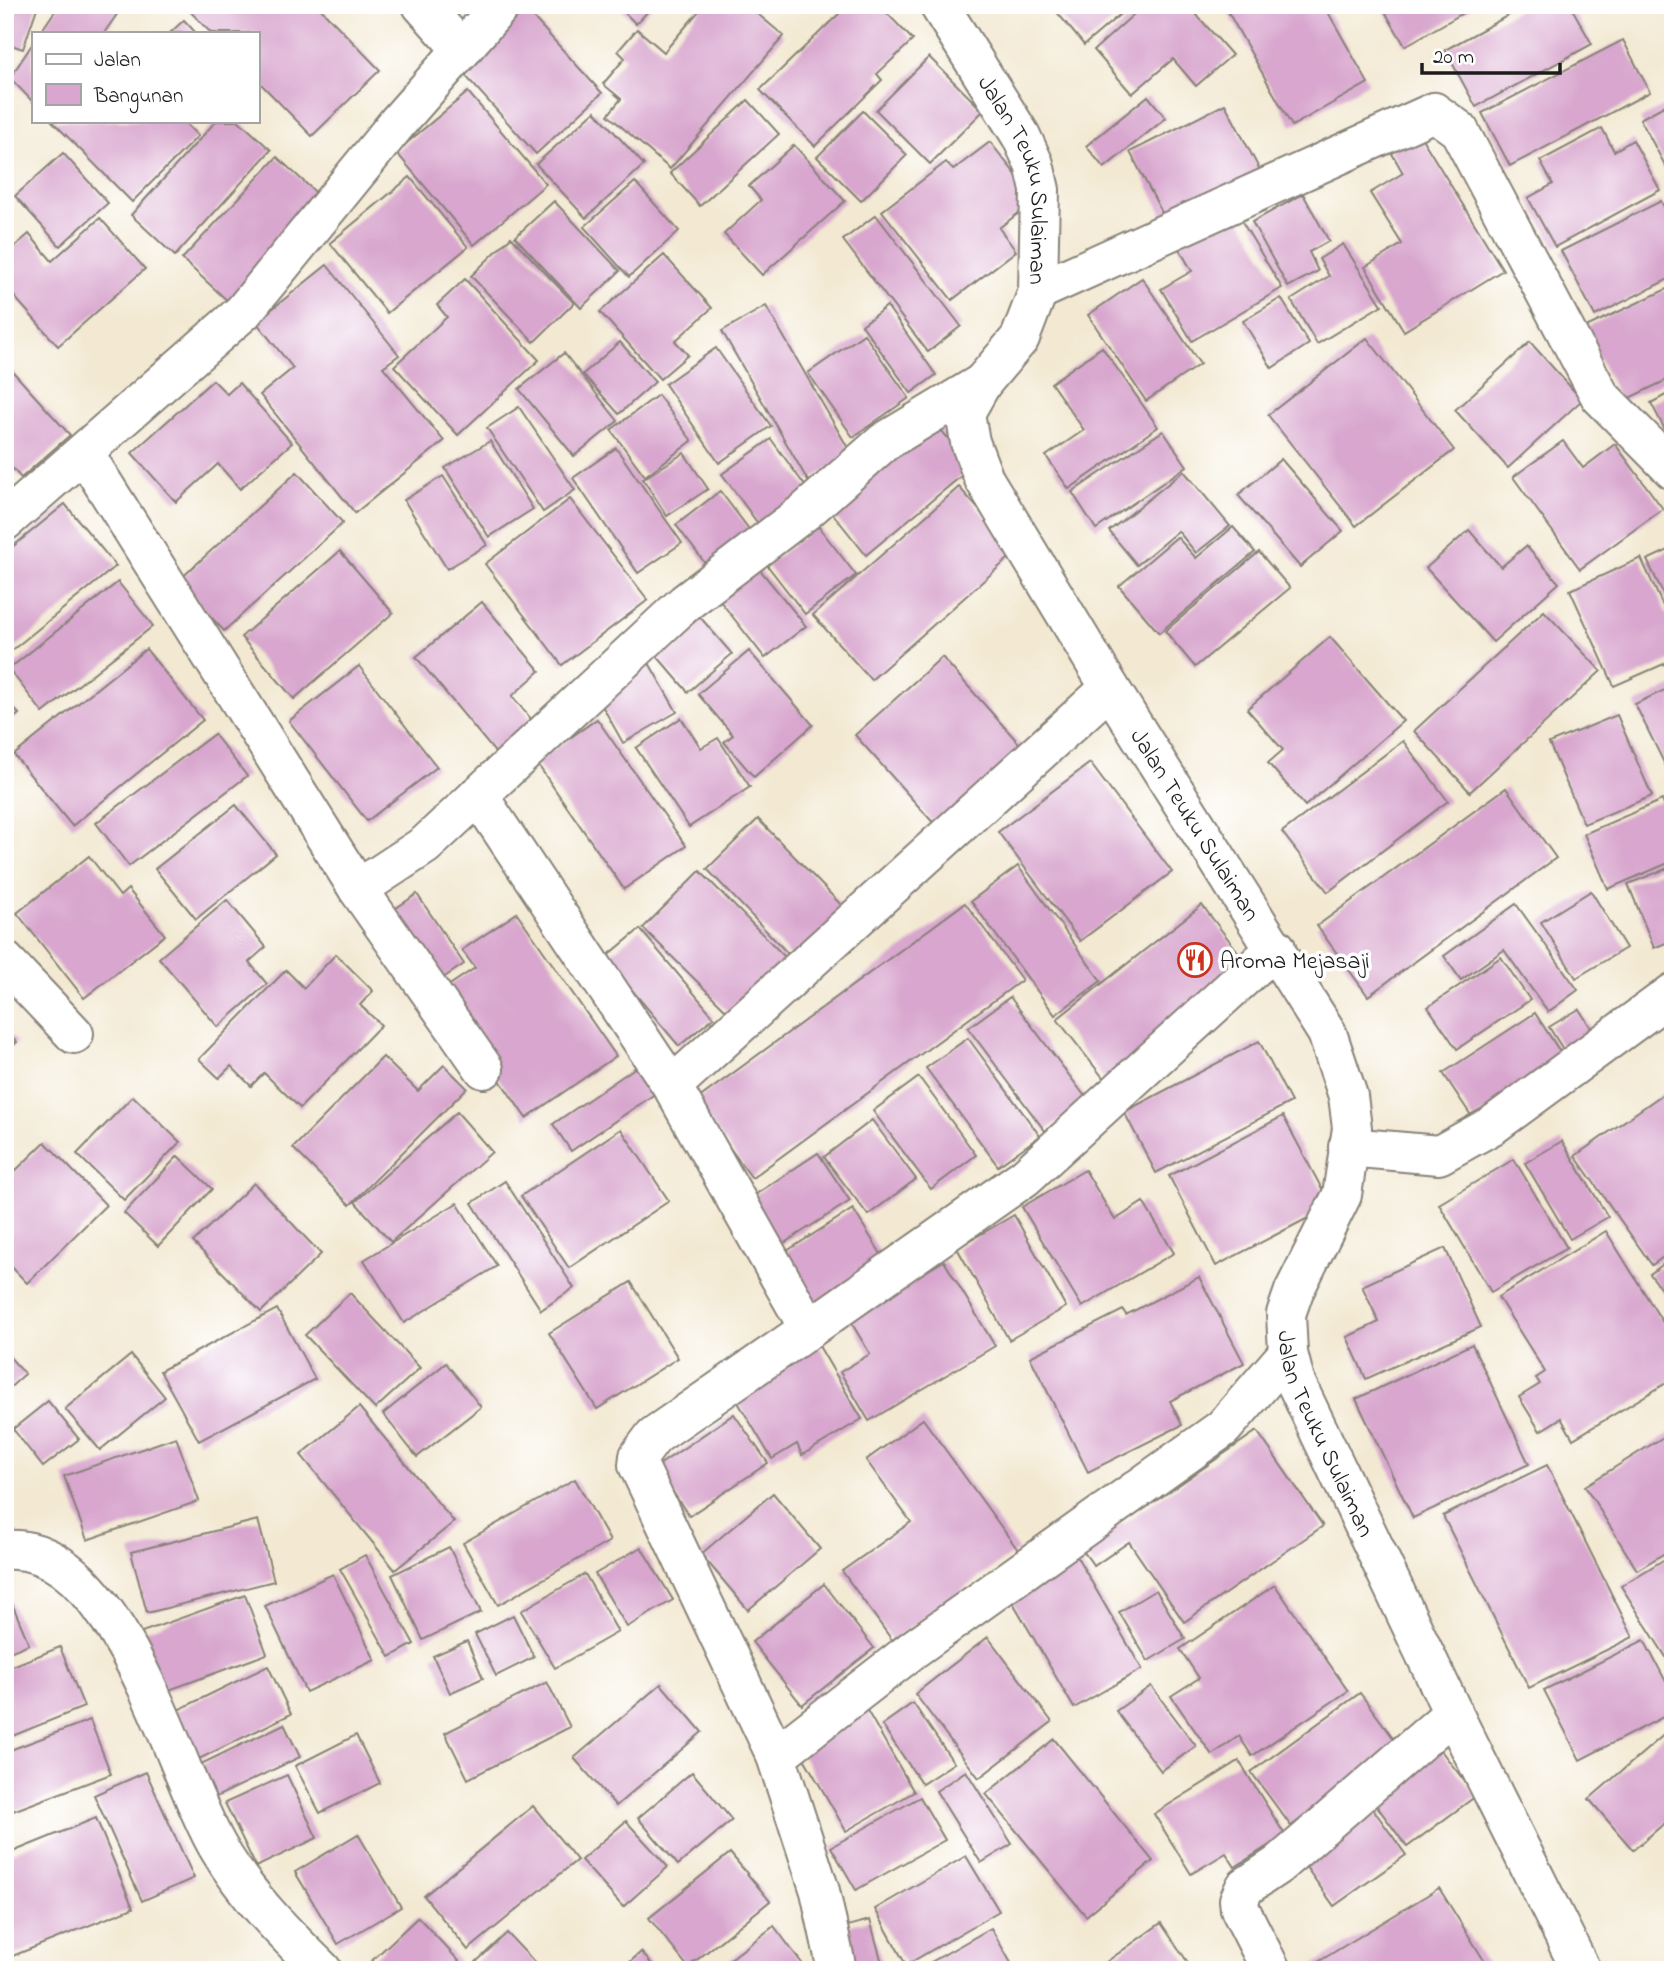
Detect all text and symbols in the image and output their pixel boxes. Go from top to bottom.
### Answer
legend [32,32,259,122]
scale bar [1422,32,1561,76]
text: 20 m [1433,43,1474,73]
text: Jalan [94,46,141,76]
street label: Jalan Teuku Sulaiman [967,69,1055,285]
text: Bangunan [93,82,183,114]
street label: Jalan Teuku Sulaiman [1120,723,1268,929]
restaurant icon: Aroma Mejasaji [1176,941,1214,979]
place label: Aroma Mejasaji [1220,945,1370,980]
street label: Jalan Teuku Sulaiman [1267,1330,1382,1544]

